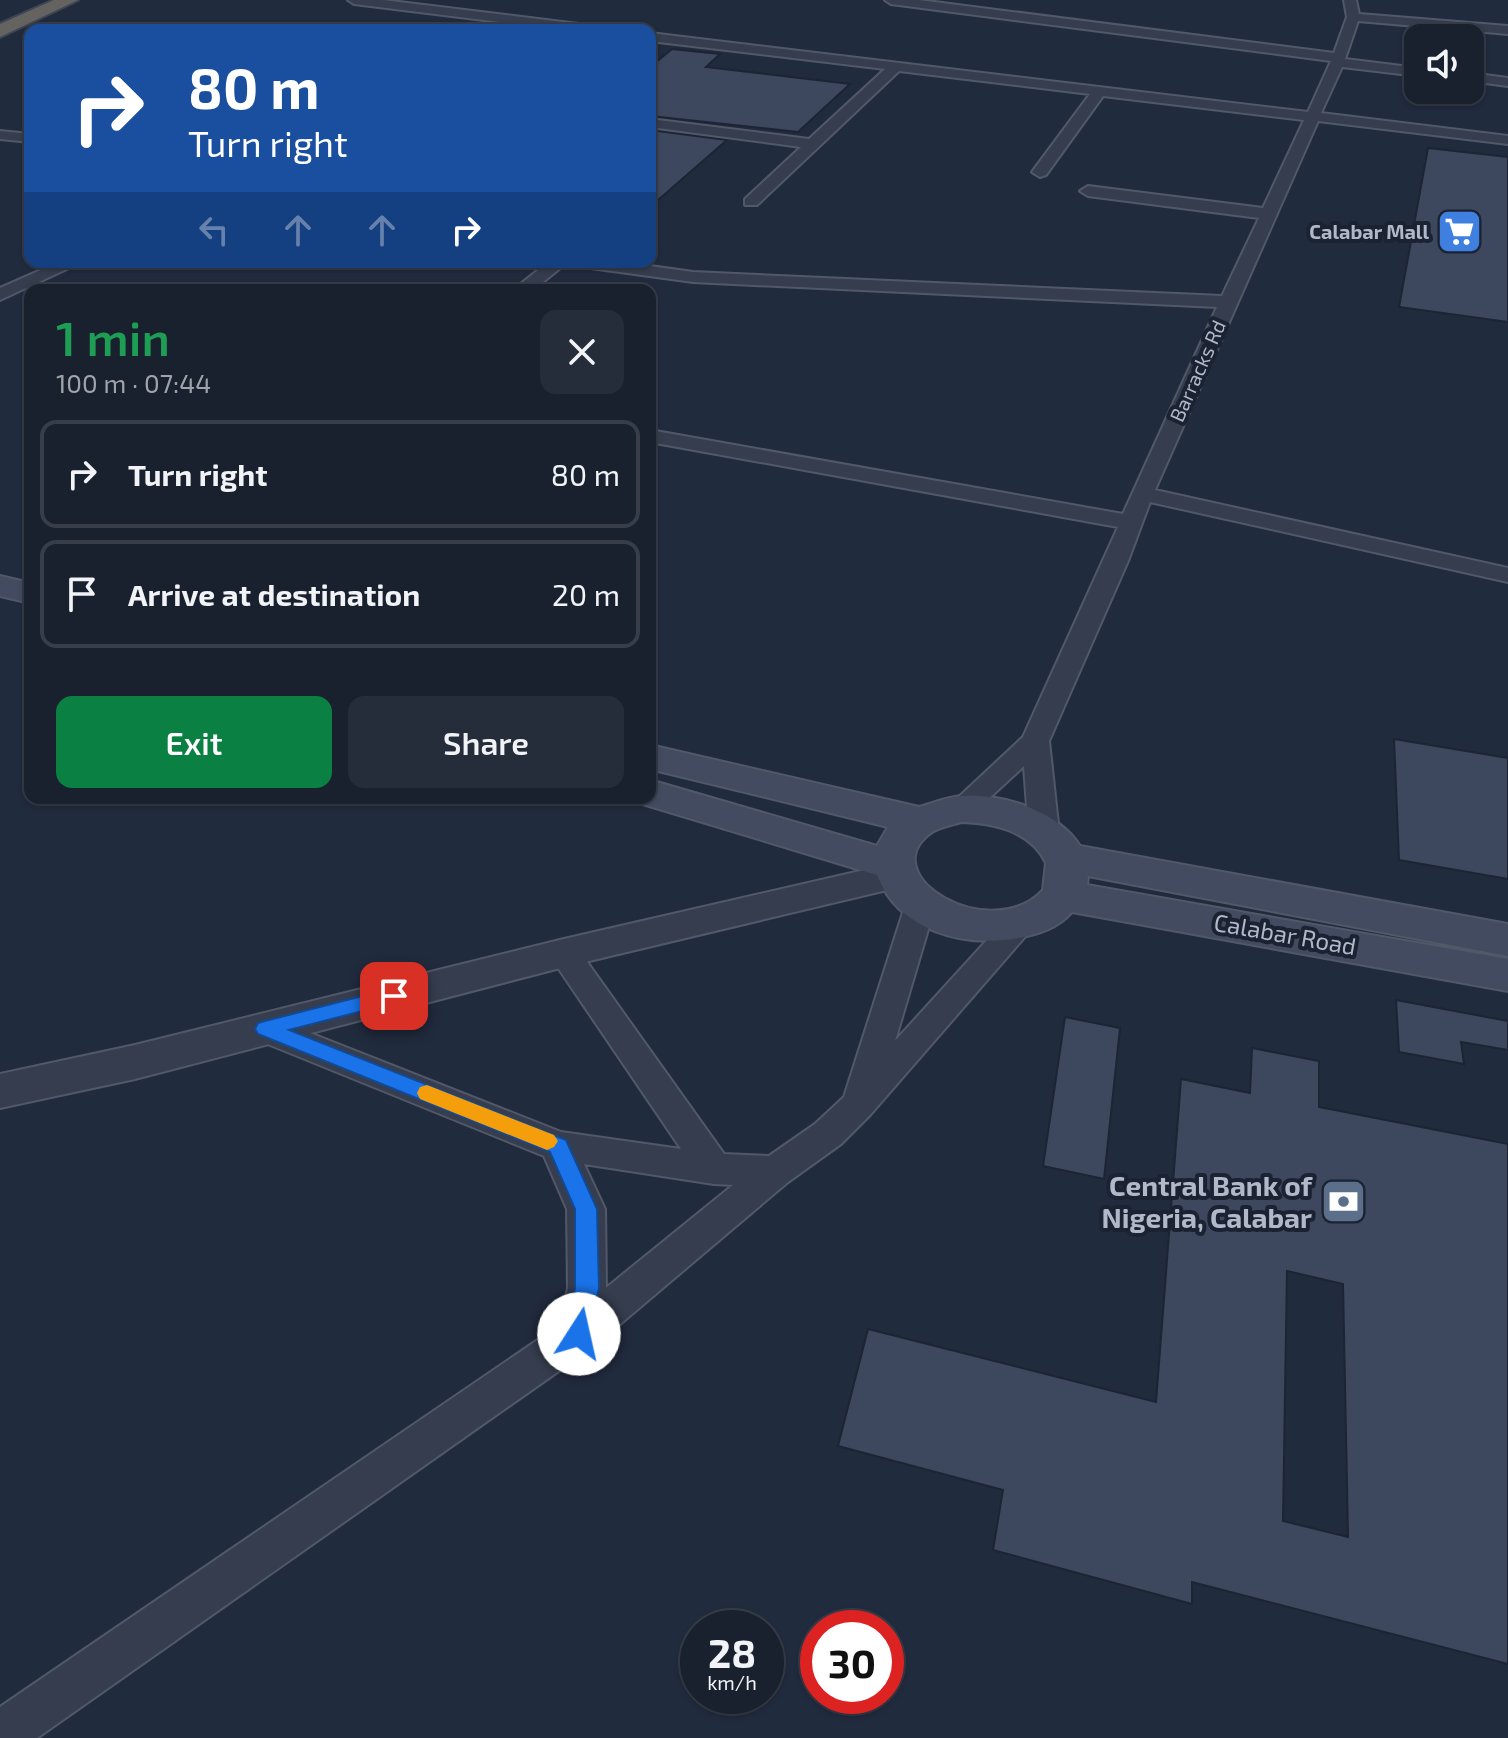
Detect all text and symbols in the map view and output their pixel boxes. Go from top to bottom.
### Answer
map controls [1404,24,1484,104]
button: sound [1404,24,1484,104]
text: 80 m [188,53,320,120]
icon: right [56,56,160,160]
text: Turn right [188,121,348,164]
icon: left [192,208,236,252]
icon: ahead [276,208,320,252]
icon: ahead [360,208,404,252]
icon: right [444,208,488,252]
supermarket icon: Calabar Mall [1436,208,1484,256]
place label: Calabar Mall [1309,219,1429,243]
text: 1 min [56,308,170,366]
button: close [540,310,624,394]
street label: Barracks Rd [1164,316,1230,425]
text: 100 m · 07:44 [56,367,211,398]
icon: right [60,452,104,496]
text: Turn right [128,456,268,492]
text: 80 m [551,456,620,492]
icon: arrive [60,572,104,616]
text: Arrive at destination [128,576,420,612]
text: 20 m [552,576,620,612]
button: Exit [56,696,332,788]
button: Share [348,696,624,788]
street label: Calabar Road [1212,907,1359,960]
pin [360,962,428,1030]
icon: arrive [372,974,416,1018]
place label: Central Bank of Nigeria, Calabar [1102,1168,1313,1234]
bank icon: Central Bank of Nigeria, Calabar [1319,1178,1367,1226]
position arrow [537,1292,621,1376]
speed limit sign: 30 [800,1610,904,1714]
text: 28 [708,1628,756,1676]
text: km/h [707,1670,757,1694]

